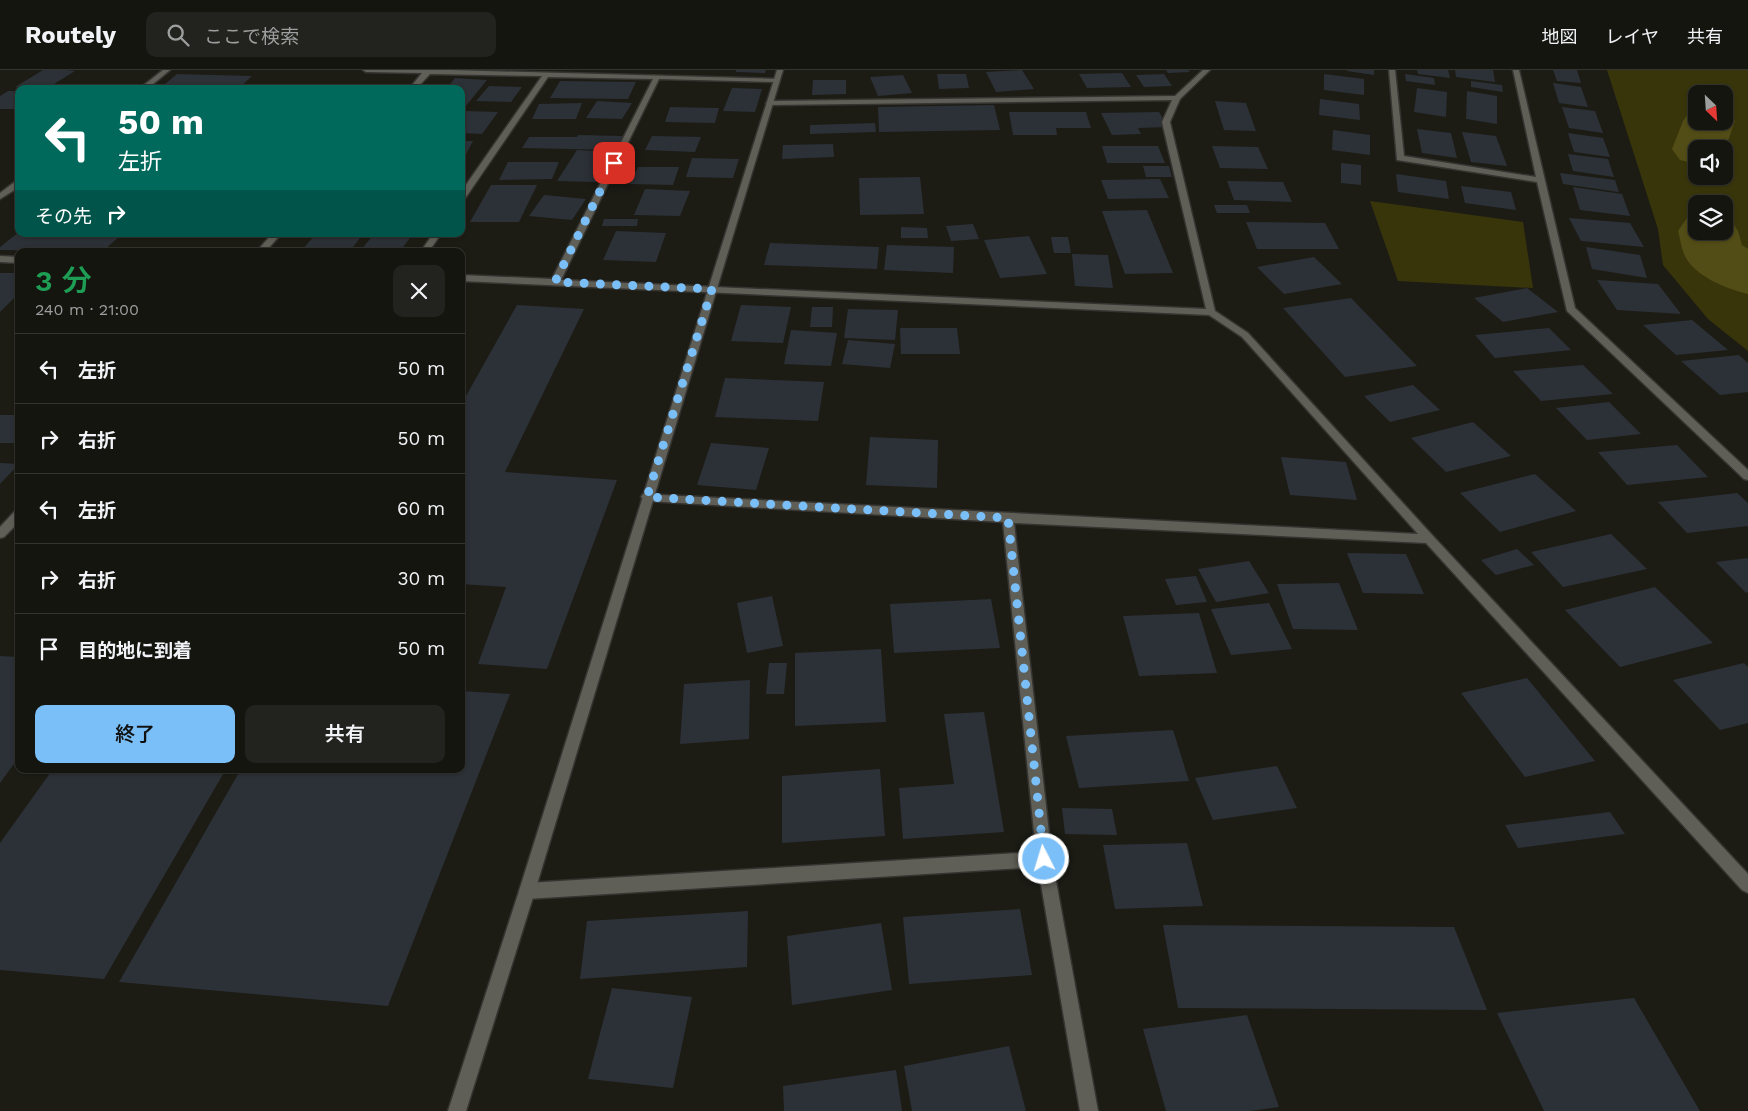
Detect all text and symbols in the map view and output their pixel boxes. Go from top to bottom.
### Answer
search box [146,12,496,57]
text: Routely [25,21,116,49]
icon: search [164,21,192,49]
text: ここで検索 [204,25,299,48]
text: 地図 [1542,26,1578,47]
text: レイヤ [1606,26,1659,47]
text: 共有 [1687,26,1723,47]
north arrow [1688,85,1732,130]
map controls [1688,85,1733,240]
text: 50 m [118,101,204,143]
icon: left [35,105,100,170]
button: sound [1688,140,1733,185]
pin [593,142,635,184]
text: 左折 [118,149,162,174]
icon: arrive [600,149,628,177]
button: layers [1688,195,1733,240]
icon: right [102,200,130,228]
text: その先 [35,205,92,228]
text: 3 分 [35,263,92,298]
button: close [393,265,445,317]
text: 240 m · 21:00 [35,300,139,319]
icon: left [35,355,63,383]
text: 50 m [398,357,445,380]
text: 左折 [78,359,116,382]
icon: right [35,425,63,453]
text: 50 m [398,427,445,450]
text: 右折 [78,429,116,452]
icon: left [35,495,63,523]
text: 60 m [397,497,445,520]
text: 左折 [78,499,116,522]
icon: right [35,565,63,593]
text: 30 m [398,567,445,590]
text: 右折 [78,569,116,592]
icon: arrive [35,635,63,663]
text: 50 m [398,637,445,660]
text: 目的地に到着 [78,639,192,662]
button: 終了 [35,705,235,763]
button: 共有 [245,705,445,763]
position arrow [1017,832,1069,884]

